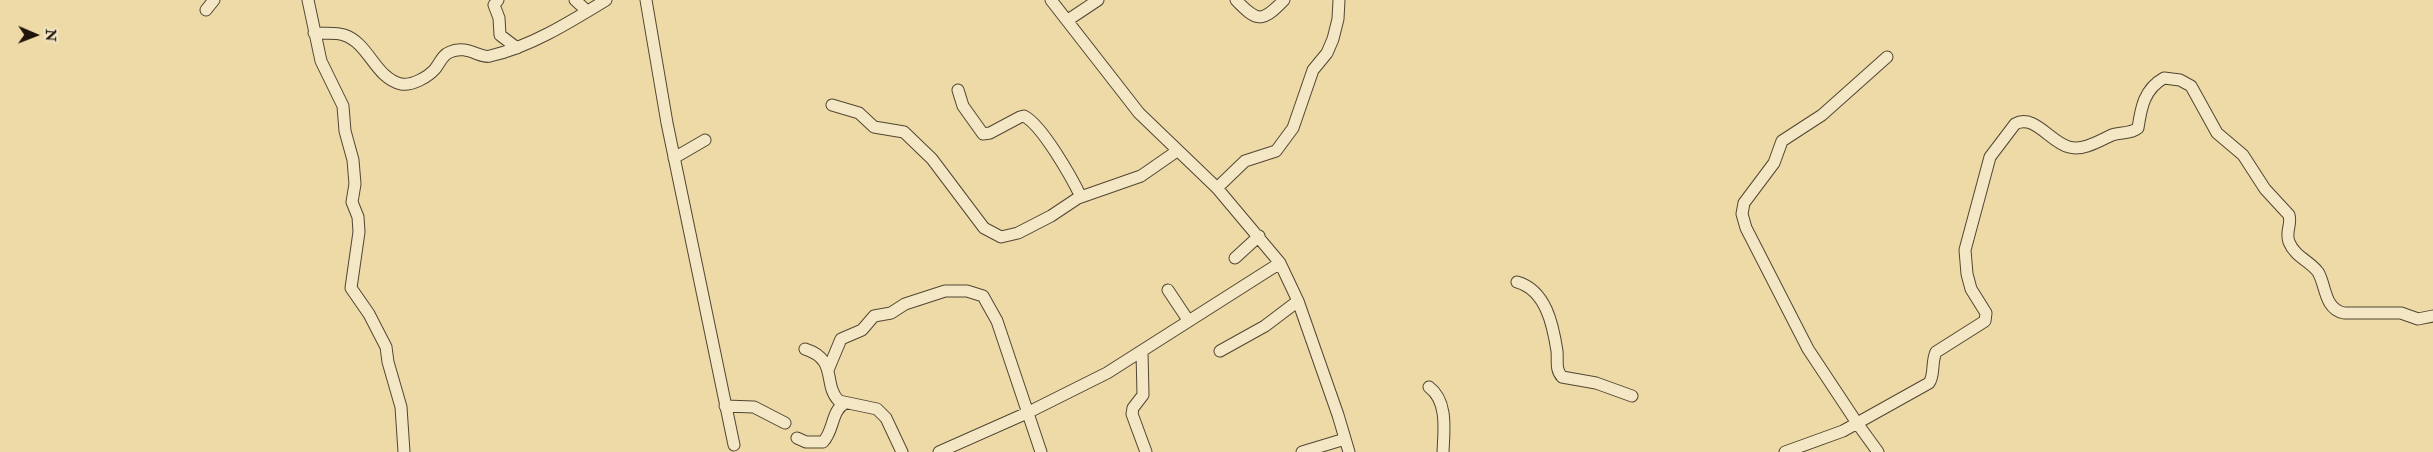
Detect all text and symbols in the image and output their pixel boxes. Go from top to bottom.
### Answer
north arrow [10,10,60,60]
text: N [42,29,59,42]

